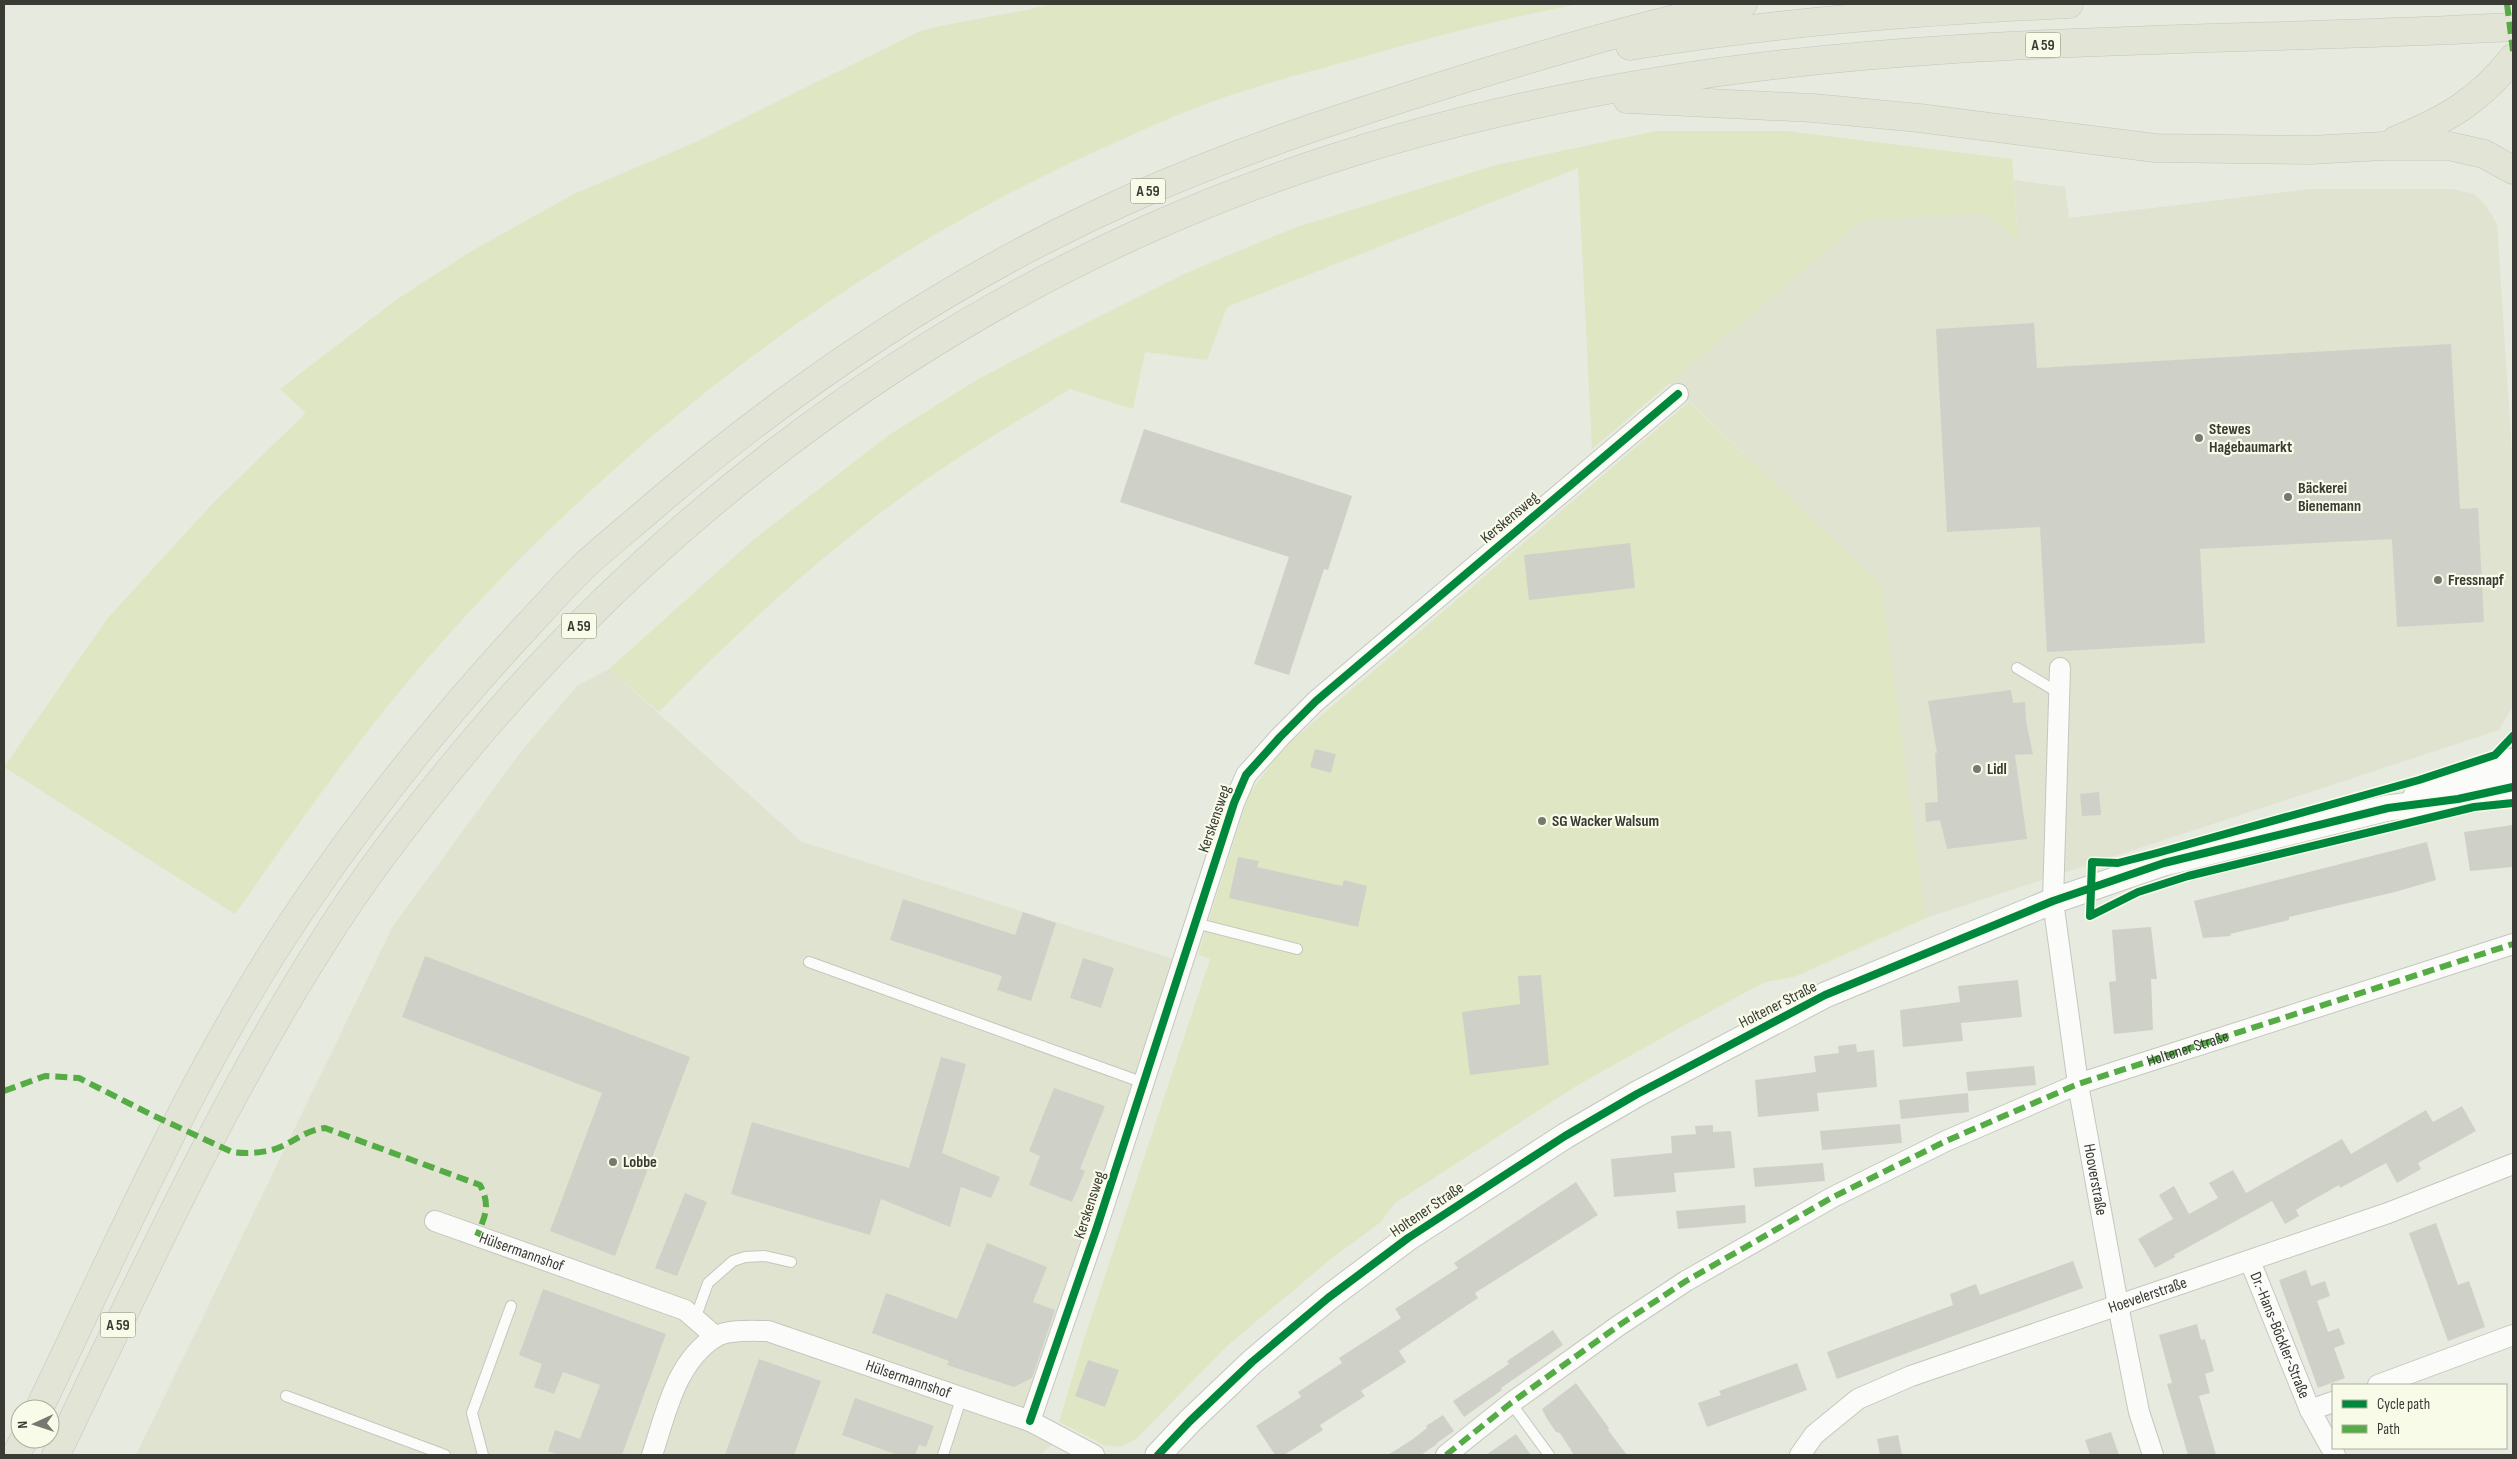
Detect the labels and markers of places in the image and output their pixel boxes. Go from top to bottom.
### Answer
place label: Stewes Hagebaumarkt [2209,420,2292,457]
marker: Stewes Hagebaumarkt [2193,432,2205,444]
place label: Bäckerei Bienemann [2298,479,2361,516]
marker: Bäckerei Bienemann [2282,491,2294,503]
place label: Fressnapf [2448,571,2505,590]
marker: Fressnapf [2432,574,2444,586]
place label: Lidl [1987,760,2007,779]
marker: Lidl [1971,763,1983,775]
place label: SG Wacker Walsum [1552,812,1659,831]
marker: SG Wacker Walsum [1536,815,1548,827]
place label: Lobbe [623,1153,657,1172]
marker: Lobbe [607,1156,619,1168]

